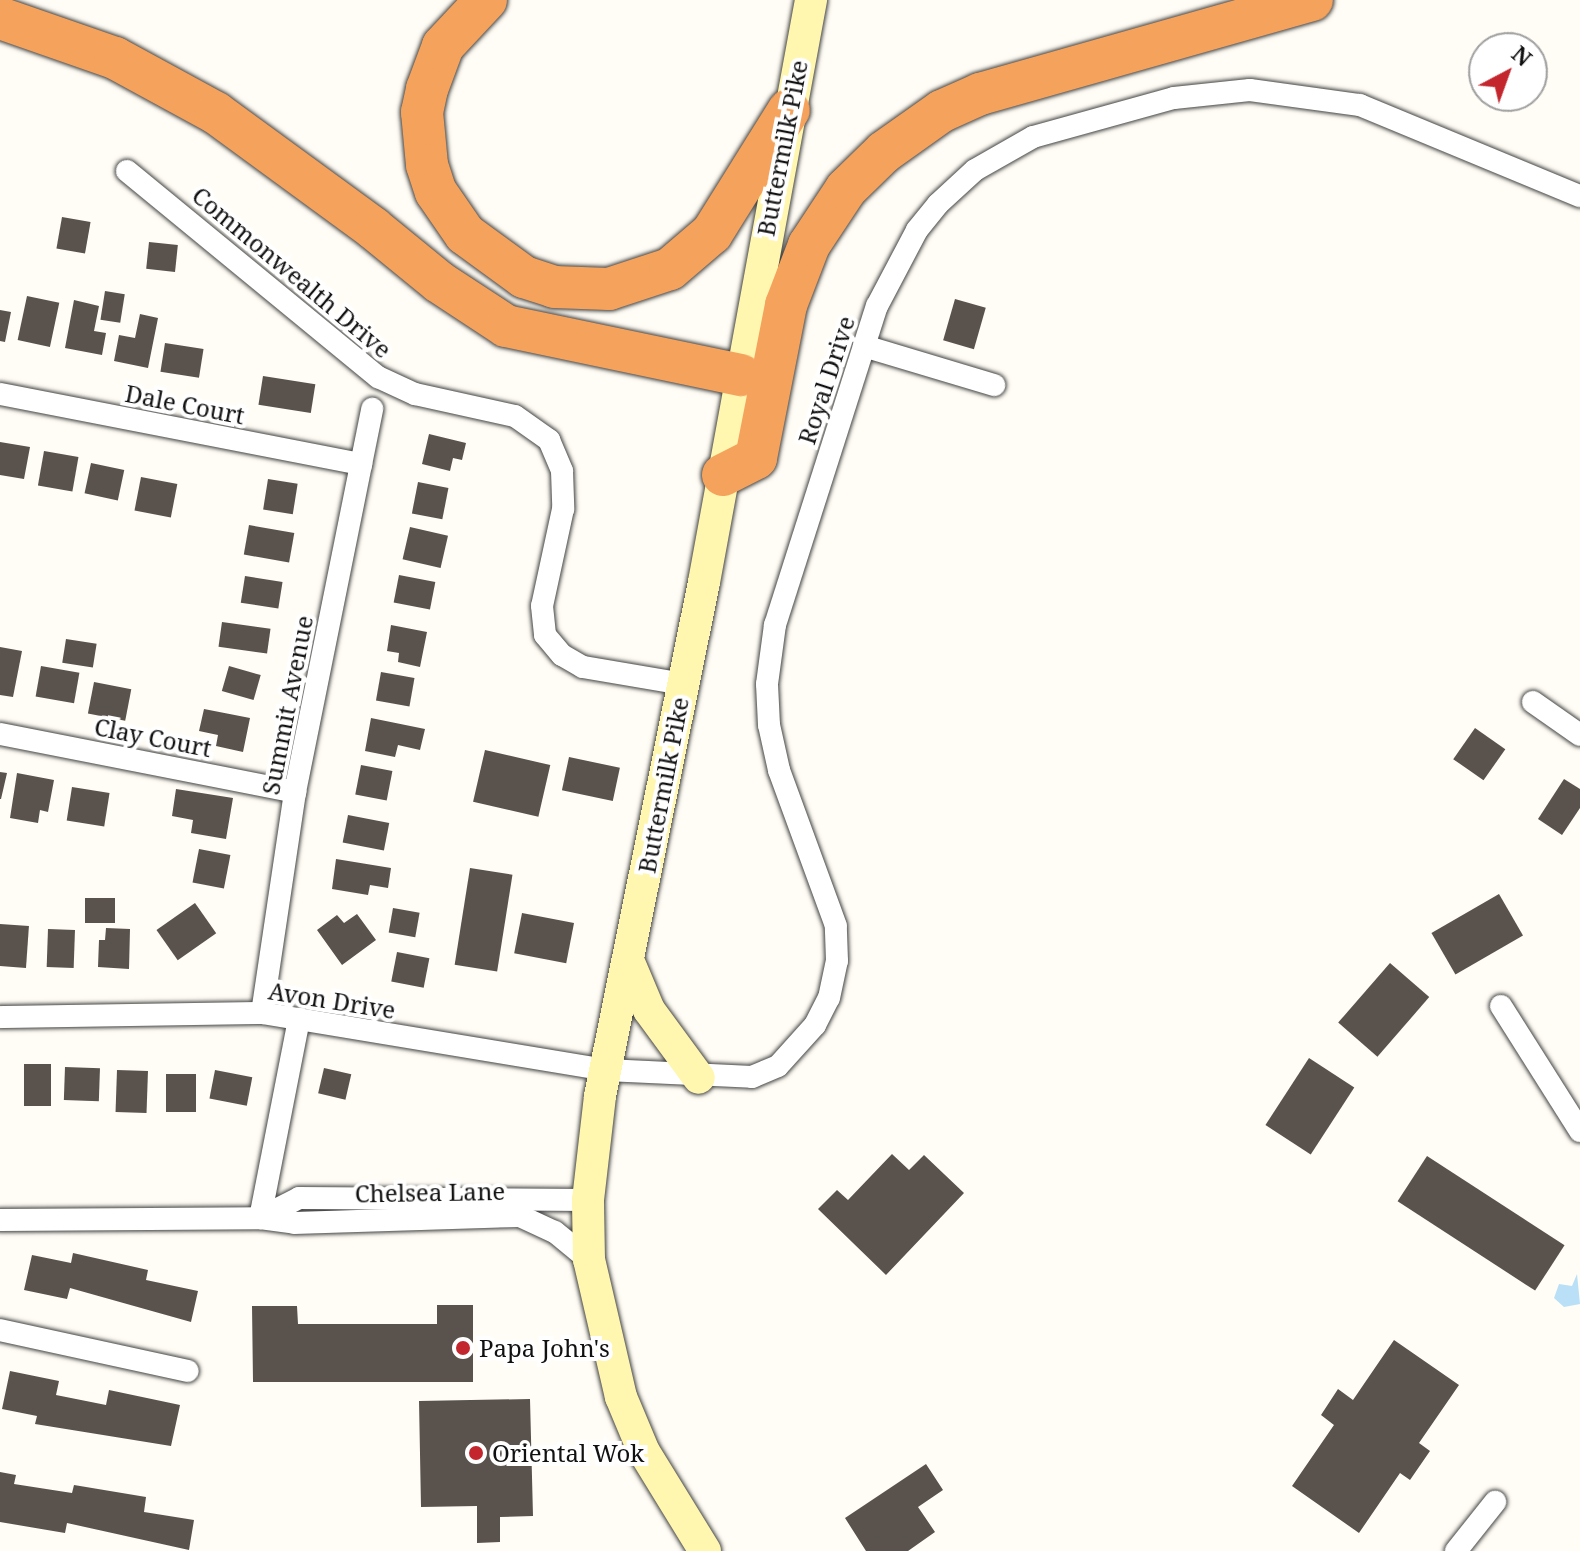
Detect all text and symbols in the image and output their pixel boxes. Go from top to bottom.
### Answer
north arrow [1468,32,1548,112]
text: N [1506,38,1539,72]
street label: Buttermilk Pike [751,58,813,238]
street label: Commonwealth Drive [187,180,397,364]
street label: Royal Drive [792,312,860,448]
street label: Dale Court [123,378,247,430]
street label: Summit Avenue [256,613,318,797]
street label: Buttermilk Pike [632,695,694,875]
street label: Clay Court [92,712,214,762]
street label: Avon Drive [266,976,398,1024]
street label: Chelsea Lane [355,1176,505,1208]
place label: Papa John's [479,1334,610,1362]
marker: Papa John's [454,1339,472,1357]
place label: Oriental Wok [492,1439,644,1467]
marker: Oriental Wok [467,1444,485,1462]

